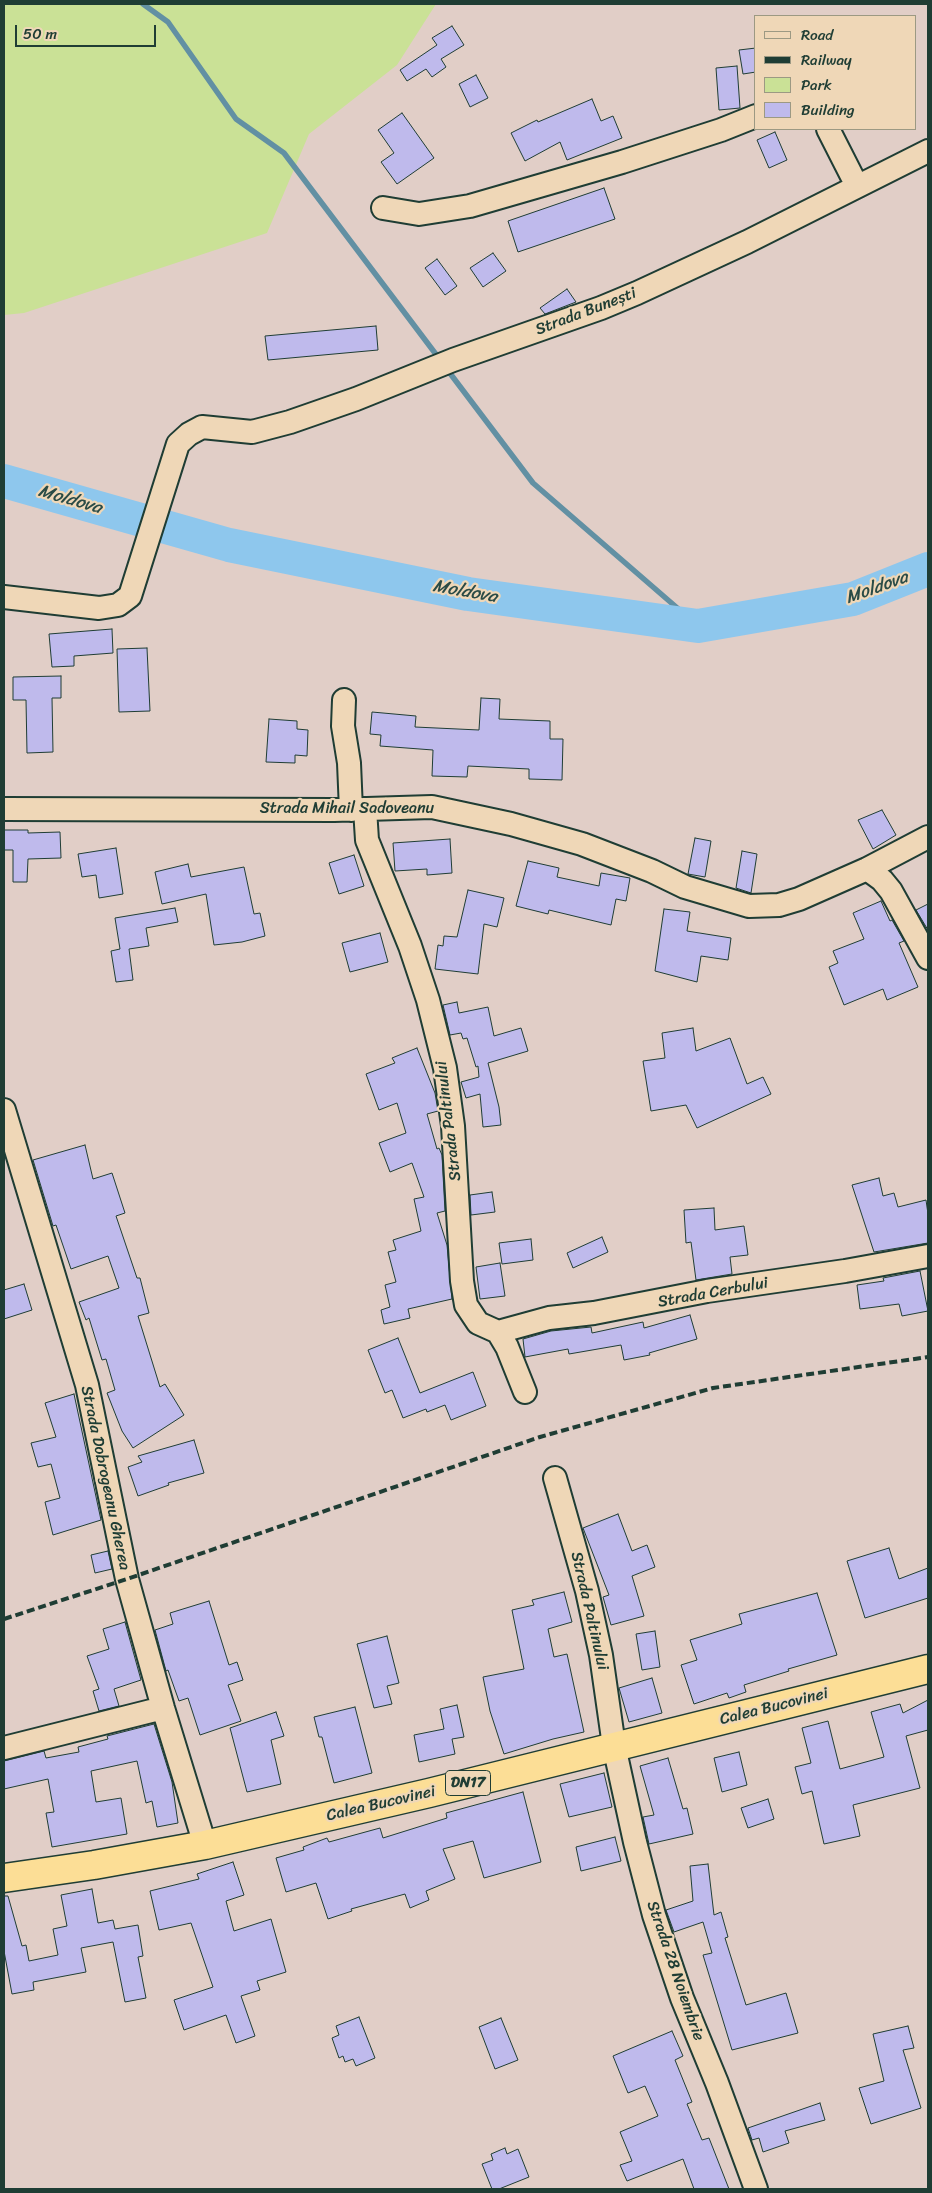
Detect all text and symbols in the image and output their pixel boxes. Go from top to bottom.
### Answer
scale bar [18,15,159,47]
legend [754,15,917,130]
text: 50 m [23,21,57,47]
text: Road [801,22,833,48]
text: Railway [801,47,852,73]
text: Park [801,72,832,98]
text: Building [801,97,855,123]
street label: Strada Bunești [533,284,639,340]
water label: Moldova [36,481,104,519]
water label: Moldova [843,567,911,609]
water label: Moldova [431,576,499,608]
street label: Strada Mihail Sadoveanu [260,799,434,819]
street label: Strada Paltinului [432,1060,466,1182]
street label: Strada Cerbului [656,1274,770,1312]
street label: Strada Dobrogeanu Gherea [76,1384,134,1572]
street label: Strada Paltinului [566,1550,612,1672]
street label: Calea Bucovinei [718,1684,830,1730]
road number: DN17 [446,1770,490,1796]
street label: Calea Bucovinei [325,1782,437,1826]
street label: Strada 28 Noiembrie [642,1899,708,2043]

